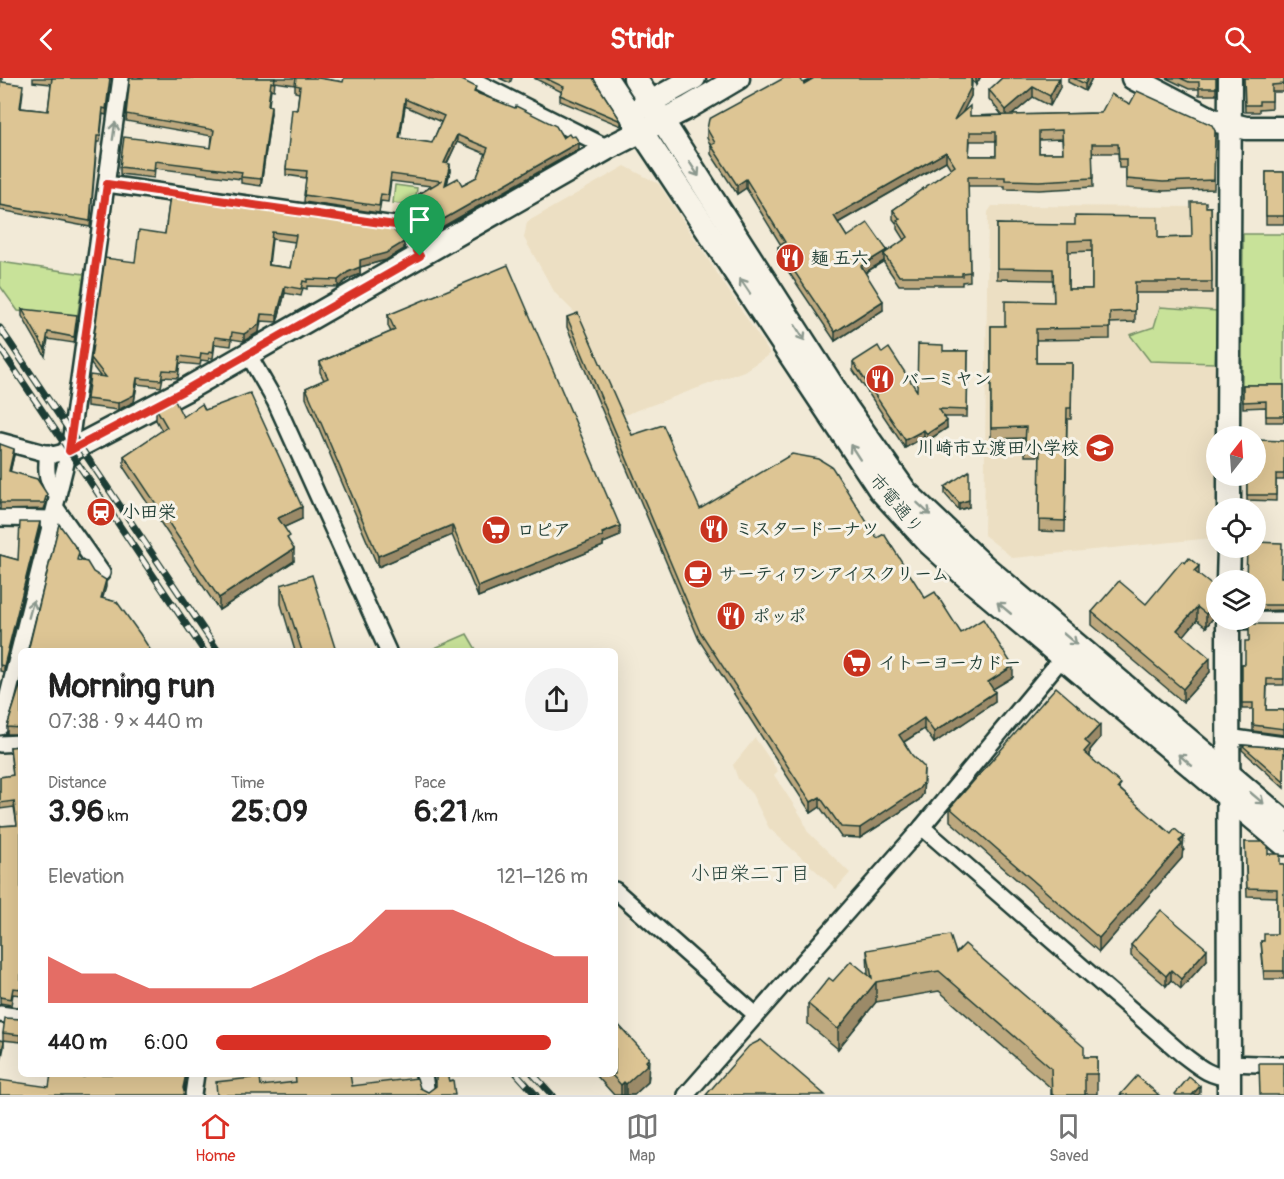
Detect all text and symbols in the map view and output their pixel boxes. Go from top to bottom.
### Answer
icon: back [30,23,63,56]
text: Stridr [610,23,674,56]
icon: search [1221,23,1254,56]
one-way arrow [109,122,120,141]
one-way arrow [688,161,701,178]
pin [394,194,445,256]
icon: arrive [403,203,436,236]
restaurant icon: 麺 五六 [774,242,806,274]
place label: 麺 五六 [811,247,869,270]
one-way arrow [739,279,751,295]
one-way arrow [793,325,806,342]
restaurant icon: バーミヤン [864,363,896,395]
place label: バーミヤン [901,368,991,391]
north arrow [1206,426,1266,486]
map controls [1206,426,1266,630]
school or university icon: 川崎市立渡田小学校 [1084,432,1116,464]
place label: 川崎市立渡田小学校 [917,437,1079,460]
one-way arrow [849,444,861,461]
street label: 市電通り [864,469,928,539]
station icon: 小田栄 [85,496,117,528]
button: locate [1206,498,1266,558]
place label: 小田栄 [122,501,176,524]
one-way arrow [917,502,932,516]
restaurant icon: ミスタードーナツ [698,513,730,545]
supermarket icon: ロピア [480,514,512,546]
place label: ミスタードーナツ [735,518,879,541]
place label: ロピア [517,519,571,542]
cafe icon: サーティワンアイスクリーム [682,558,714,590]
place label: サーティワンアイスクリーム [719,563,949,586]
button: layers [1206,570,1266,630]
one-way arrow [25,600,37,619]
restaurant icon: ポッポ [715,600,747,632]
one-way arrow [997,601,1012,615]
place label: ポッポ [752,605,806,628]
one-way arrow [1062,632,1077,646]
supermarket icon: イトーヨーカドー [841,647,873,679]
place label: イトーヨーカドー [878,652,1021,675]
text: Morning run [48,666,215,707]
button: share [525,668,588,731]
text: 07:38 · 9 × 440 m [48,709,203,734]
one-way arrow [1178,753,1193,767]
text: Distance [48,773,107,793]
text: Time [231,773,264,793]
text: Pace [414,773,446,793]
one-way arrow [1249,791,1264,805]
text: 3.96 [48,793,104,830]
text: 25:09 [231,793,308,830]
text: 6:21 [414,793,468,830]
text: km [104,806,129,826]
text: /km [468,806,498,826]
district label: 小田栄二丁目 [690,861,810,886]
text: Elevation [48,864,124,889]
text: 121–126 m [497,864,588,889]
text: 440 m [48,1030,107,1055]
text: 6:00 [144,1030,188,1055]
tab: Home [195,1110,236,1166]
tab: Map [626,1110,659,1166]
tab: Saved [1049,1110,1089,1166]

